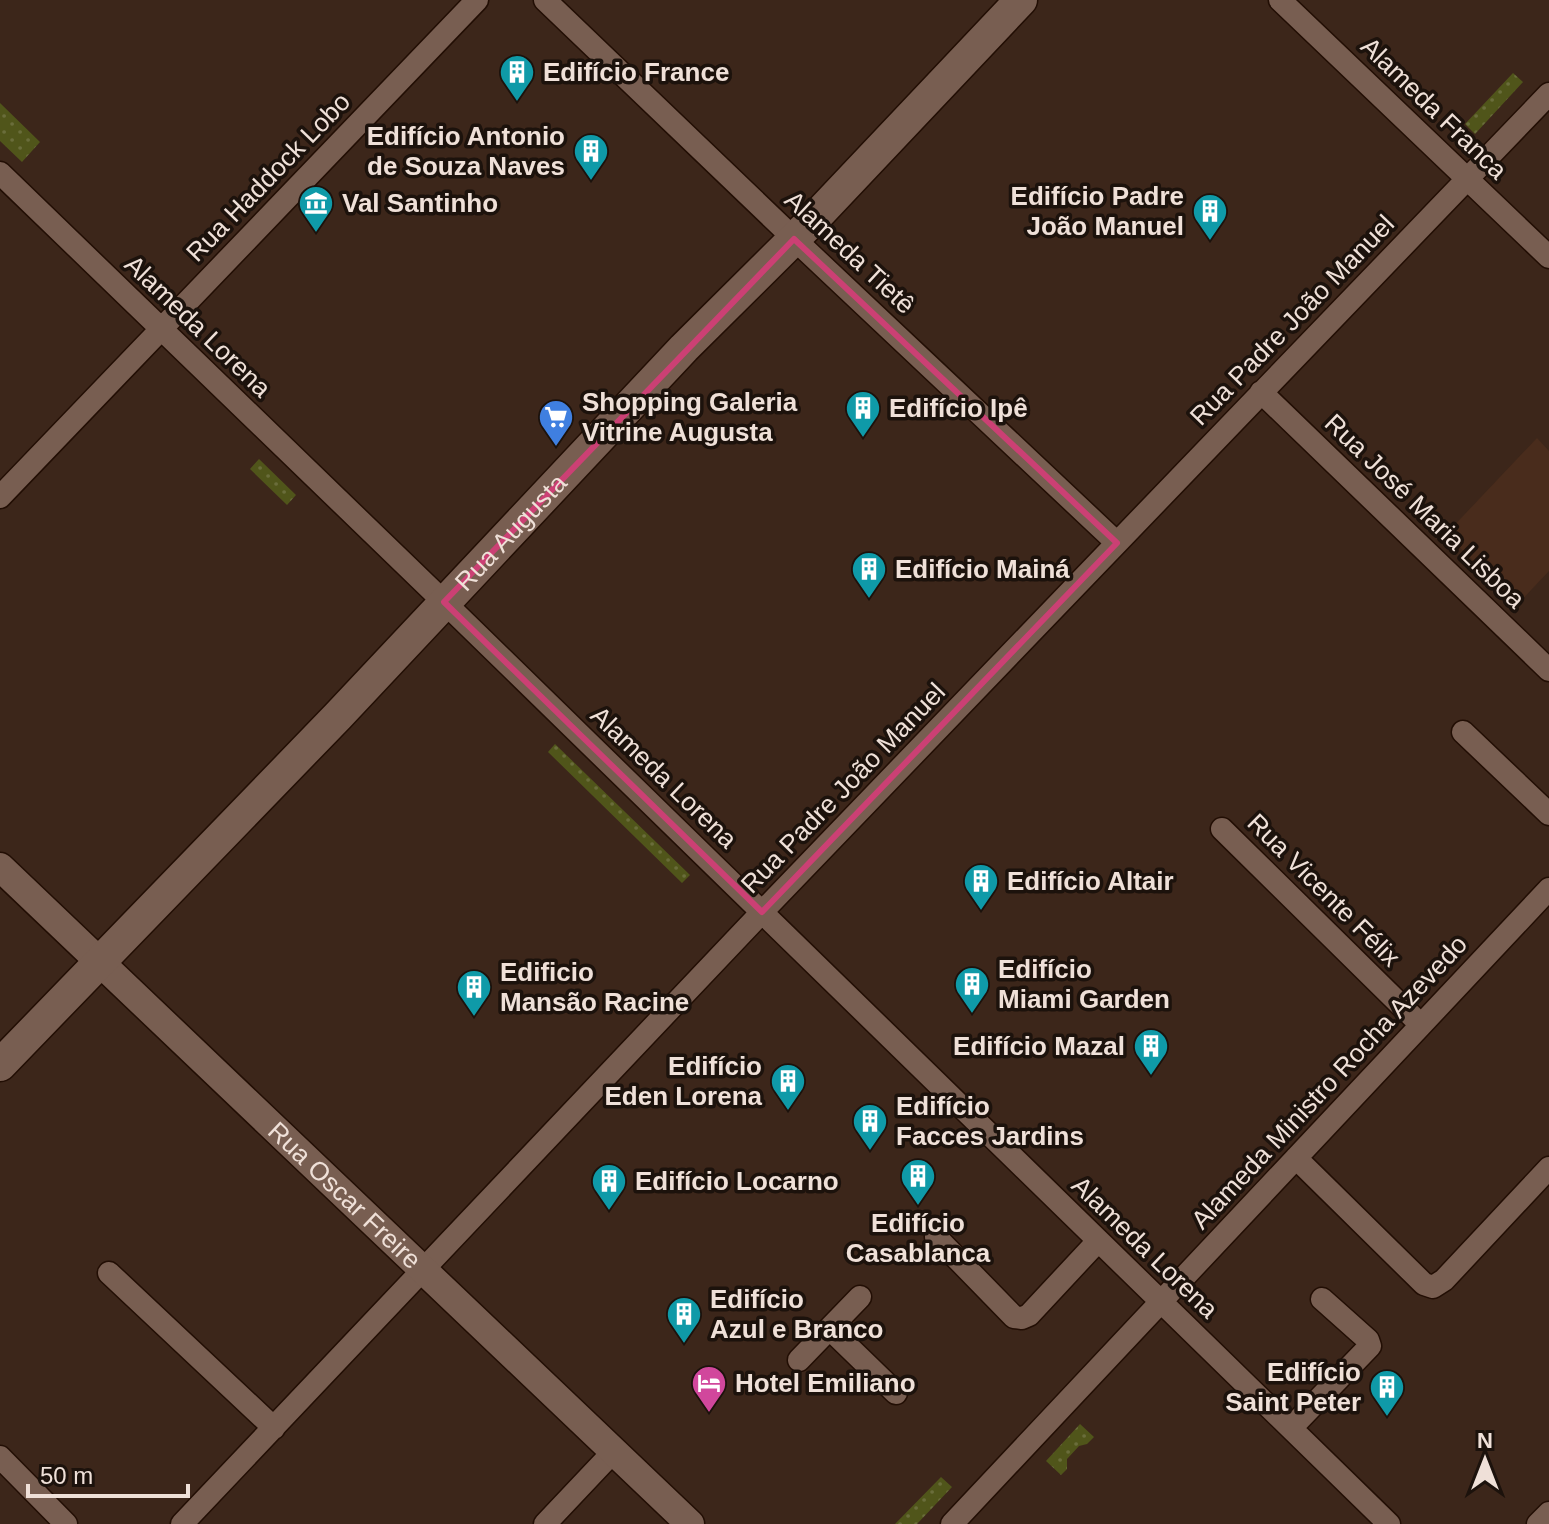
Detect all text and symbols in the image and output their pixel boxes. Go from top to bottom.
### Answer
street label: Alameda Franca [1355,31,1513,185]
building icon: Edifício France [498,53,536,103]
place label: Edifício France [543,57,729,87]
street label: Rua Haddock Lobo [180,87,356,267]
place label: Edifício Antonio de Souza Naves [367,121,565,181]
building icon: Edifício Antonio de Souza Naves [572,132,610,182]
place label: Edifício Padre João Manuel [1011,181,1184,241]
museum icon: Val Santinho [297,184,335,234]
street label: Alameda Tietê [779,184,921,320]
place label: Val Santinho [342,188,498,218]
building icon: Edifício Padre João Manuel [1191,192,1229,242]
street label: Rua Padre João Manuel [1184,209,1400,431]
street label: Alameda Lorena [119,249,277,403]
place label: Shopping Galeria Vitrine Augusta [582,387,798,447]
building icon: Edifício Ipê [844,389,882,439]
place label: Edifício Ipê [889,393,1028,423]
supermarket icon: Shopping Galeria Vitrine Augusta [537,398,575,448]
street label: Rua José Maria Lisboa [1319,408,1531,615]
street label: Rua Augusta [449,467,573,597]
building icon: Edifício Mainá [850,550,888,600]
place label: Edifício Mainá [895,554,1070,584]
street label: Rua Padre João Manuel [735,677,951,899]
street label: Alameda Lorena [585,700,743,854]
street label: Rua Vicente Félix [1242,808,1406,972]
building icon: Edifício Altair [962,862,1000,912]
place label: Edifício Altair [1007,866,1174,896]
street label: Alameda Ministro Rocha Azevedo [1185,929,1473,1235]
place label: Edifício Miami Garden [998,954,1170,1014]
place label: Edificio Mansão Racine [500,957,689,1017]
building icon: Edifício Miami Garden [953,965,991,1015]
building icon: Edificio Mansão Racine [455,968,493,1018]
building icon: Edifício Mazal [1132,1027,1170,1077]
place label: Edifício Mazal [953,1031,1125,1061]
place label: Edifício Eden Lorena [605,1051,763,1111]
building icon: Edifício Eden Lorena [769,1062,807,1112]
place label: Edifício Facces Jardins [896,1091,1084,1151]
building icon: Edifício Facces Jardins [851,1102,889,1152]
street label: Rua Oscar Freire [262,1116,427,1275]
building icon: Edifício Casablanca [899,1157,937,1207]
building icon: Edifício Locarno [590,1162,628,1212]
place label: Edifício Locarno [635,1166,839,1196]
street label: Alameda Lorena [1066,1170,1224,1324]
place label: Edifício Casablanca [846,1208,991,1268]
place label: Edifício Azul e Branco [710,1284,883,1344]
building icon: Edifício Azul e Branco [665,1295,703,1345]
place label: Edifício Saint Peter [1225,1357,1361,1417]
hotel icon: Hotel Emiliano [690,1364,728,1414]
place label: Hotel Emiliano [735,1368,916,1398]
building icon: Edifício Saint Peter [1368,1368,1406,1418]
north arrow [1445,1420,1525,1500]
text: N [1477,1428,1493,1453]
scale bar [28,1448,188,1498]
text: 50 m [40,1462,93,1489]

